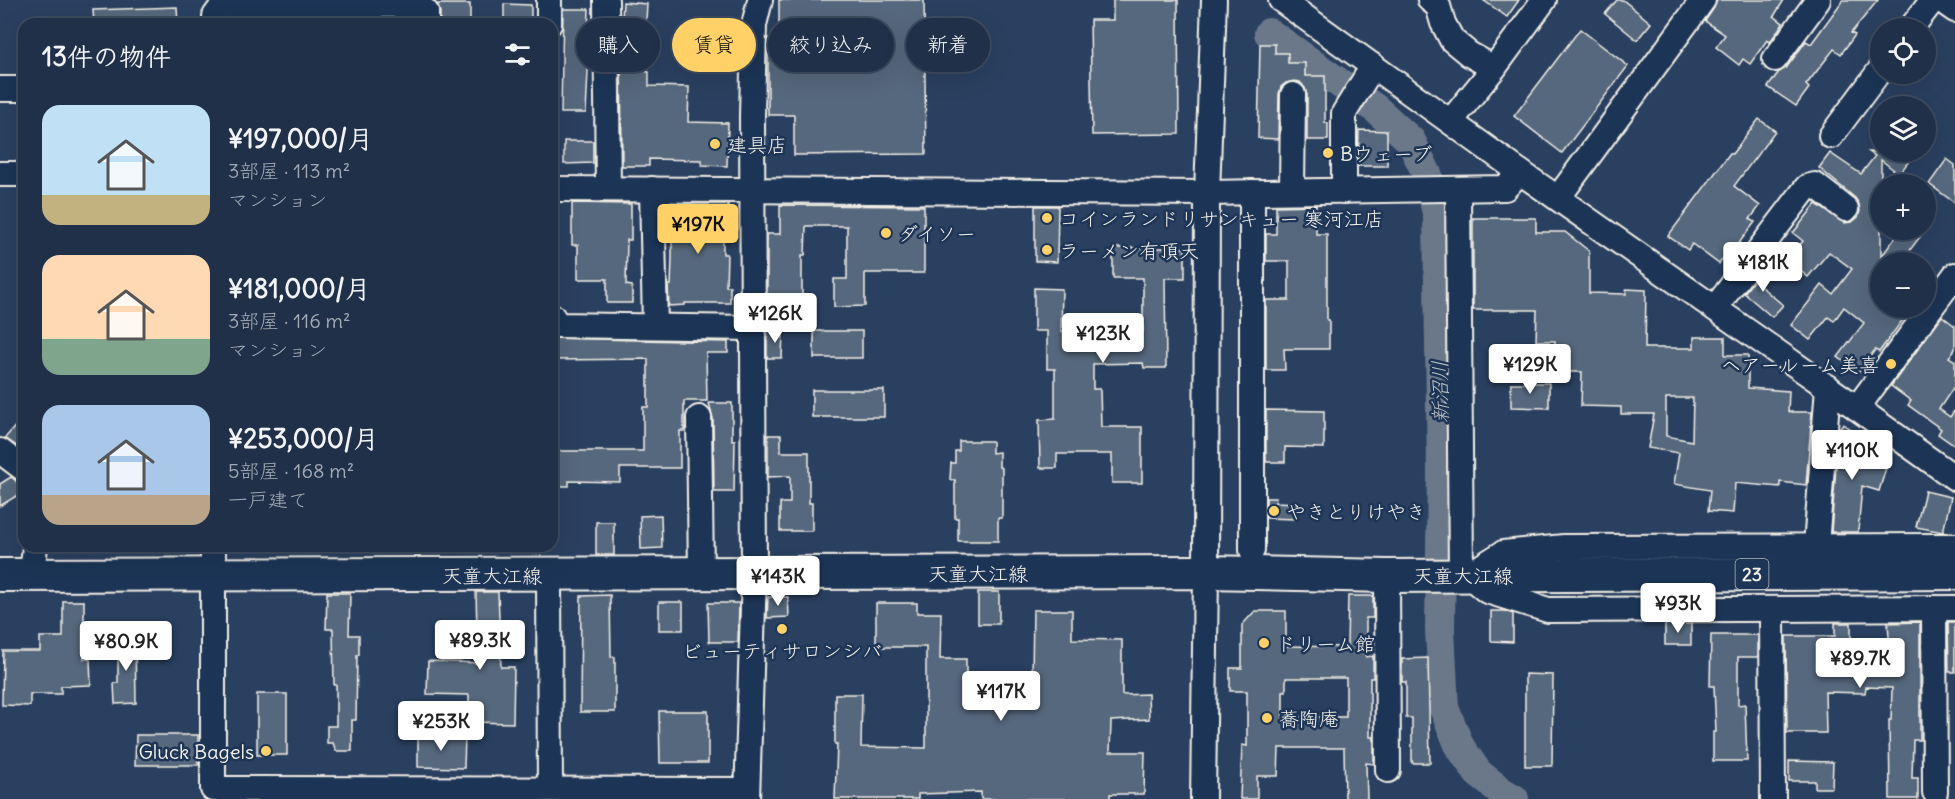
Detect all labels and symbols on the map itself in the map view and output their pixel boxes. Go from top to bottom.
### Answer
place label: 建具店 [727,132,787,157]
marker: 建具店 [708,137,722,151]
place label: Bウェーブ [1340,141,1432,166]
marker: Bウェーブ [1321,146,1335,160]
pin: ¥197K [656,204,740,255]
place label: コインランドリサンキュー 寒河江店 [1059,206,1384,231]
marker: コインランドリサンキュー 寒河江店 [1040,211,1054,225]
place label: ダイソー [898,221,976,246]
marker: ダイソー [879,226,893,240]
place label: ラーメン有頂天 [1059,238,1199,263]
pin: ¥181K [1721,242,1805,293]
marker: ラーメン有頂天 [1040,243,1054,257]
pin: ¥126K [733,293,817,344]
pin: ¥123K [1061,313,1145,364]
pin: ¥129K [1488,344,1572,395]
place label: ヘアールーム美喜 [1721,352,1879,377]
marker: ヘアールーム美喜 [1884,357,1898,371]
water label: 新沼川 [1426,360,1454,424]
pin: ¥110K [1810,430,1894,481]
place label: やきとりけやき [1286,499,1426,524]
marker: やきとりけやき [1267,504,1281,518]
pin: ¥143K [736,556,820,607]
road number: 23 [1736,559,1768,589]
street label: 天童大江線 [928,561,1028,586]
street label: 天童大江線 [442,563,542,588]
street label: 天童大江線 [1413,563,1513,588]
pin: ¥93K [1642,583,1714,634]
pin: ¥89.3K [431,620,529,671]
pin: ¥80.9K [77,621,175,672]
marker: ビューティサロンシバ [775,622,789,636]
place label: ドリーム館 [1276,631,1375,656]
marker: ドリーム館 [1257,636,1271,650]
place label: ビューティサロンシバ [682,638,882,663]
pin: ¥89.7K [1811,638,1909,689]
pin: ¥117K [959,671,1043,722]
pin: ¥253K [399,701,483,752]
place label: 蕎陶庵 [1279,706,1339,731]
marker: 蕎陶庵 [1260,711,1274,725]
place label: Gluck Bagels [138,739,254,764]
marker: Gluck Bagels [259,744,273,758]

